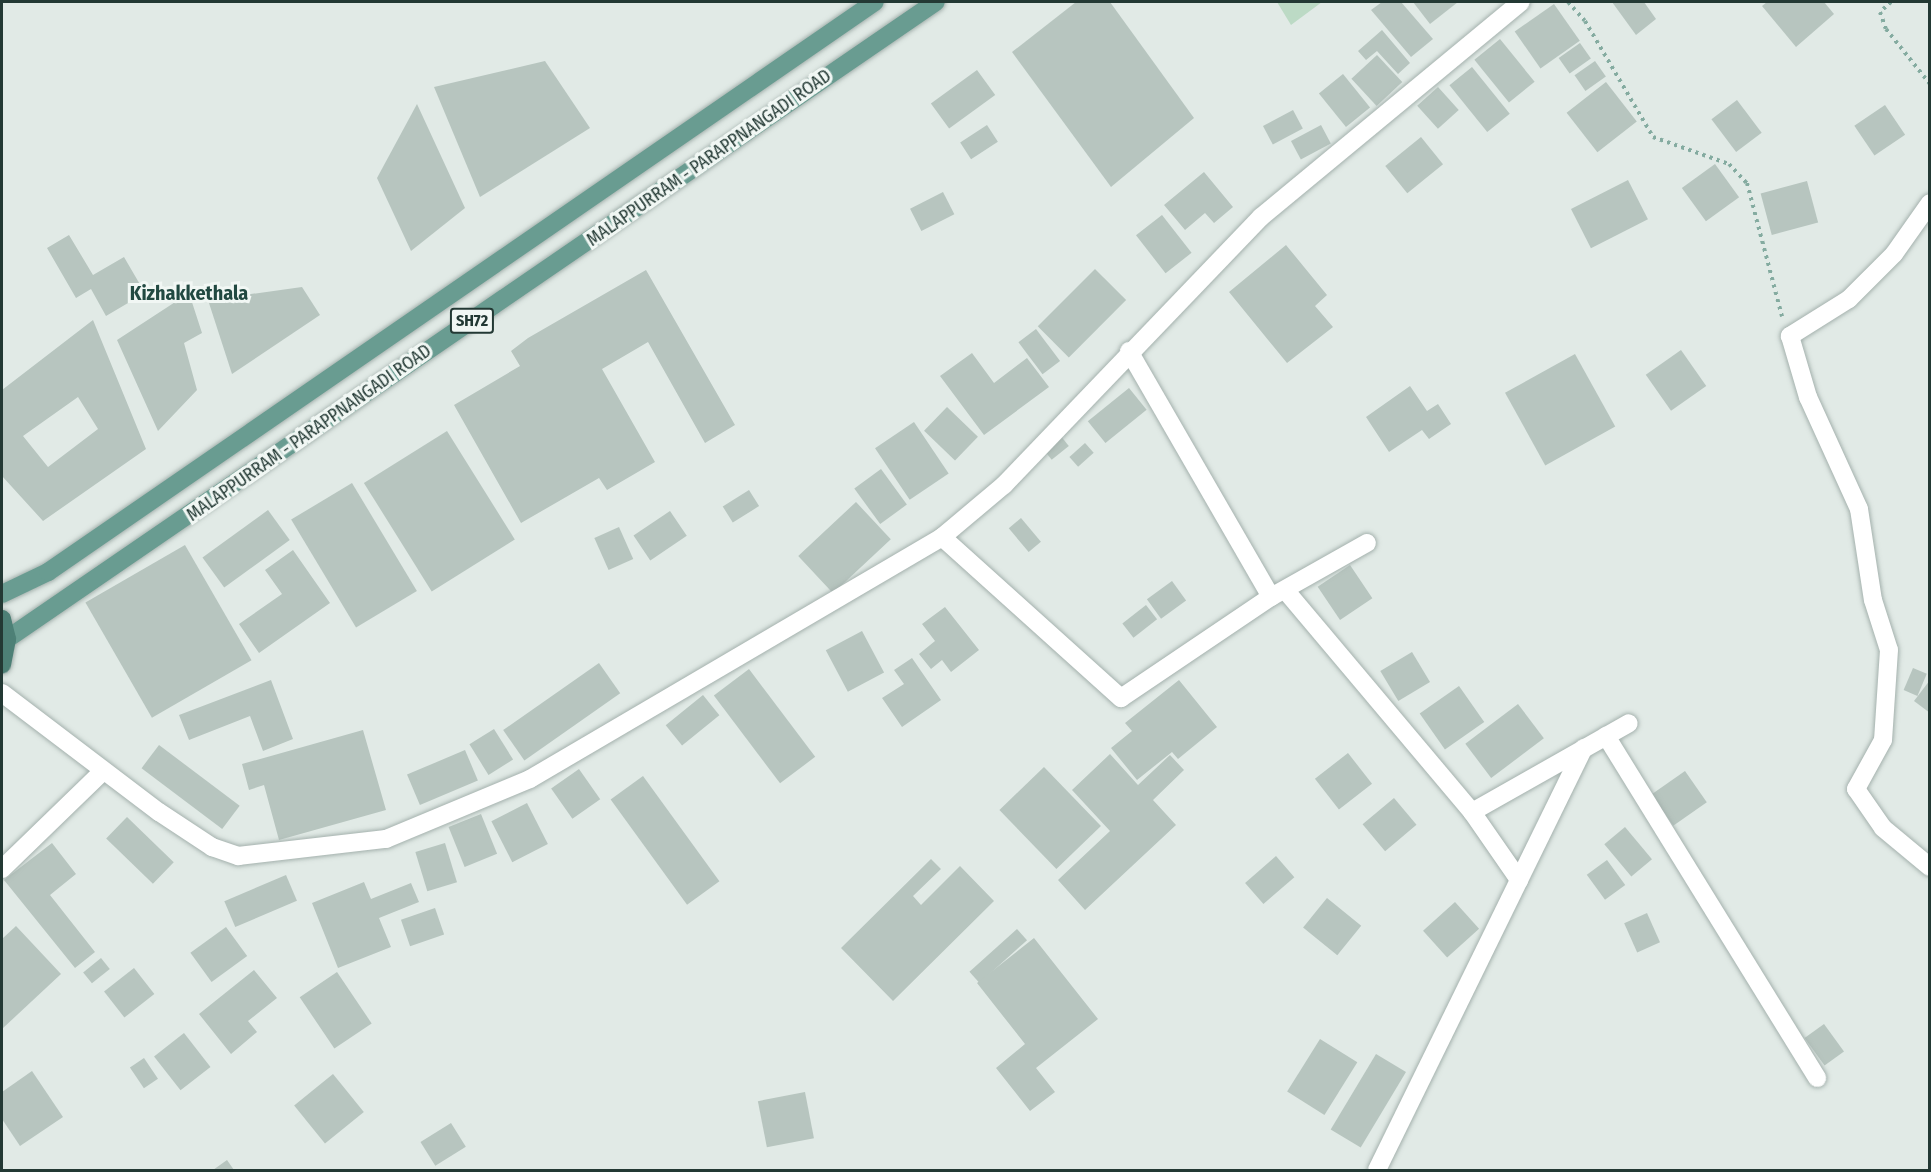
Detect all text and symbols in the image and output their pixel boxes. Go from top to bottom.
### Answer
street label: MALAPPURRAM - PARAPPNANGADI ROAD [583,65,835,251]
district label: Kizhakkethala [130,281,248,305]
road number: SH72 [450,308,494,334]
street label: MALAPPURRAM - PARAPPNANGADI ROAD [183,340,435,526]

